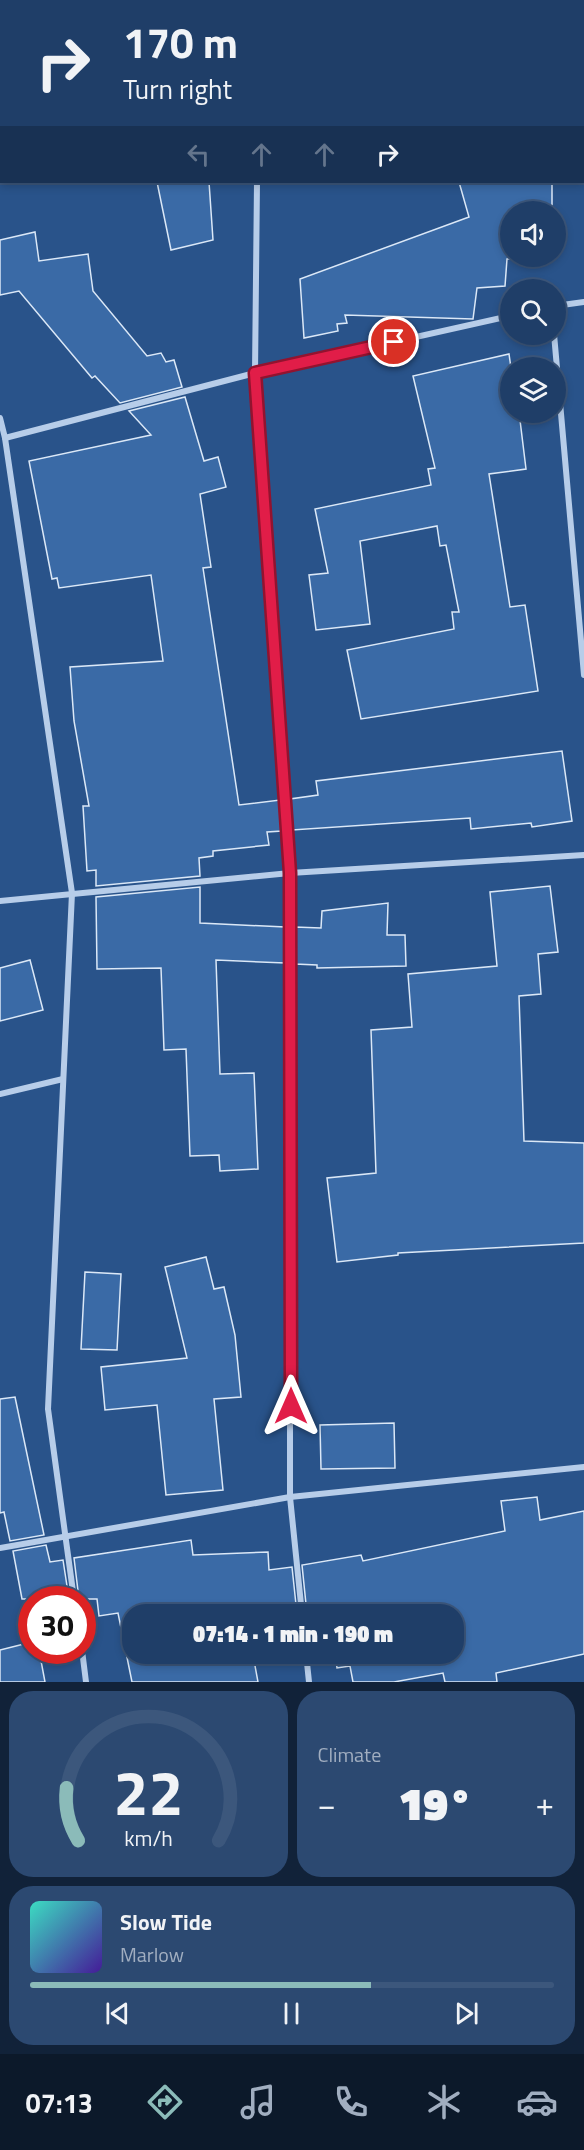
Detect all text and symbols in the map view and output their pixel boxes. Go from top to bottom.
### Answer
text: 170 m [123,10,238,74]
icon: right [24,24,102,102]
text: Turn right [123,68,232,109]
icon: left [182,138,215,171]
icon: ahead [245,138,278,171]
icon: ahead [308,138,341,171]
icon: right [371,138,404,171]
map controls [500,201,566,423]
button: sound [500,201,566,267]
button: search [500,279,566,345]
pin [368,316,419,367]
icon: arrive [377,325,410,358]
button: layers [500,357,566,423]
position arrow [259,1374,323,1438]
speed limit sign: 30 [18,1586,96,1664]
text: 07:14 · 1 min · 190 m [193,1617,393,1651]
text: Climate [318,1739,381,1770]
text: 22 [113,1744,183,1839]
text: 19° [399,1769,473,1837]
text: − [318,1779,336,1829]
text: + [536,1779,554,1829]
text: km/h [124,1822,173,1854]
text: Slow Tide [120,1905,212,1939]
text: Marlow [120,1939,184,1970]
icon: previous [101,1997,134,2030]
icon: pause [275,1997,308,2030]
icon: next [450,1997,483,2030]
icon: directions [144,2081,186,2123]
icon: music [237,2081,279,2123]
icon: phone [330,2081,372,2123]
icon: climate [423,2081,465,2123]
icon: car [516,2081,558,2123]
text: 07:13 [26,2082,93,2123]

